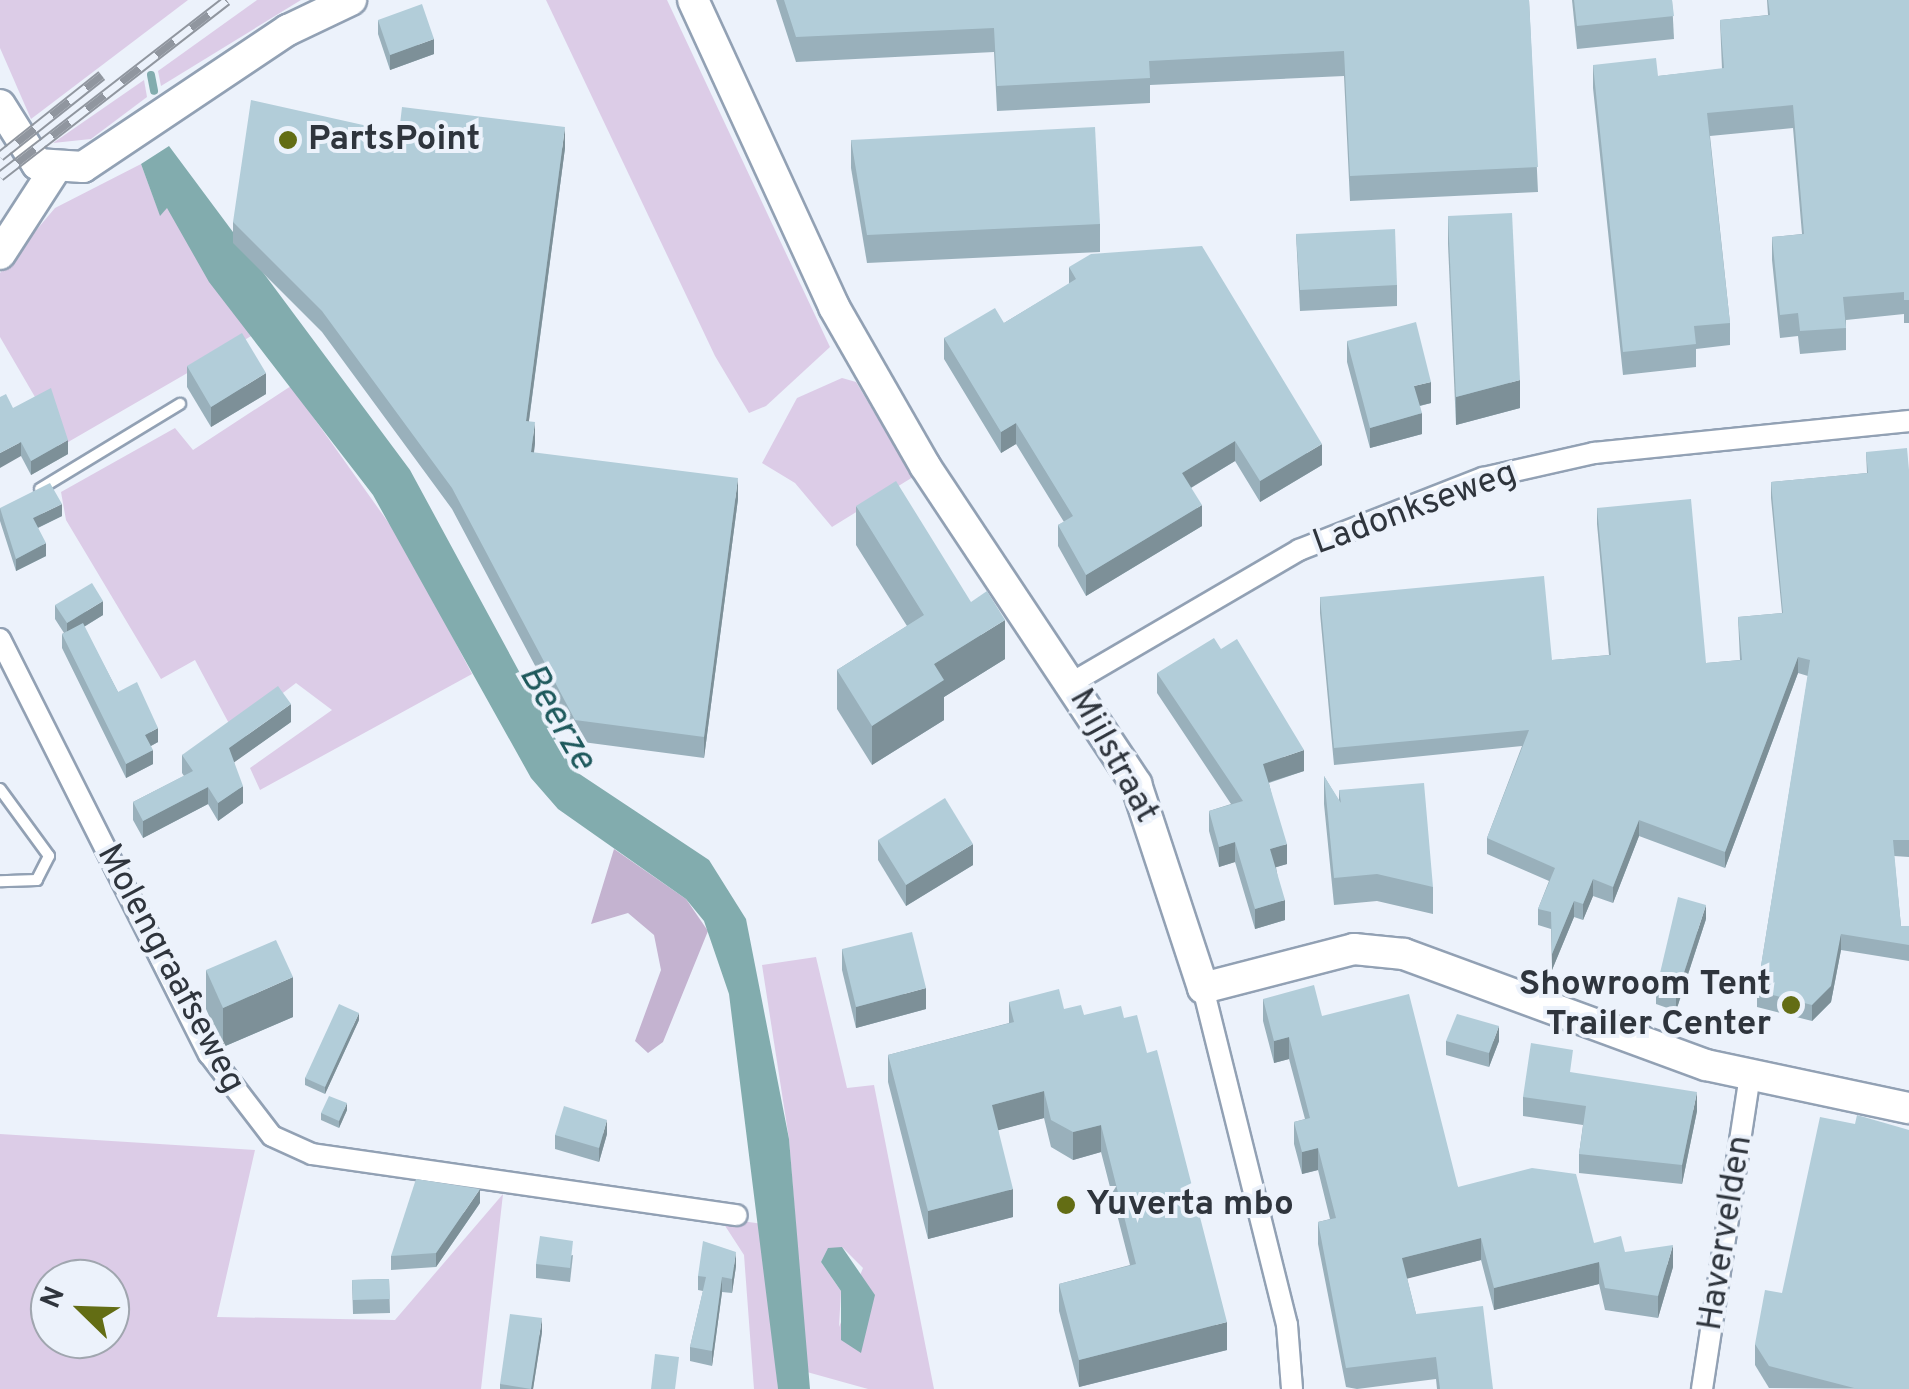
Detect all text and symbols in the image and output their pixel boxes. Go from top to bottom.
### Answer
place label: PartsPoint [308,119,480,161]
marker: PartsPoint [277,129,299,151]
street label: Ladonkseweg [1308,453,1522,565]
water label: Beerze [507,657,605,779]
street label: Mijlstraat [1059,682,1167,830]
street label: Molengraafseweg [87,838,253,1100]
place label: Showroom Tent Trailer Center [1519,964,1771,1046]
marker: Showroom Tent Trailer Center [1780,994,1802,1016]
street label: Havervelden [1690,1132,1762,1334]
place label: Yuverta mbo [1086,1184,1294,1226]
marker: Yuverta mbo [1055,1194,1077,1216]
north arrow [30,1259,130,1359]
text: N [34,1282,75,1314]

